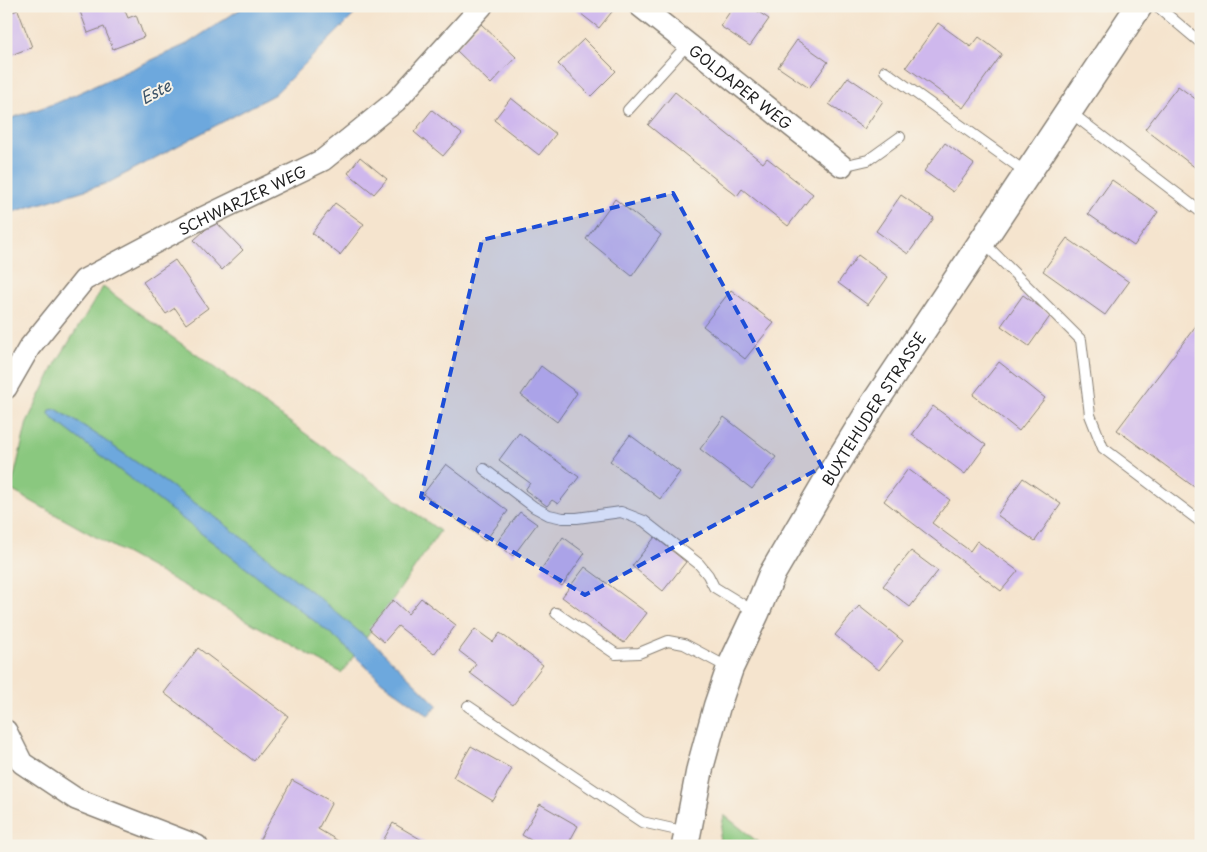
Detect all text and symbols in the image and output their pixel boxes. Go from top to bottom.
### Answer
street label: GOLDAPER WEG [685,38,798,134]
water label: Este [135,72,176,109]
street label: SCHWARZER WEG [174,158,310,240]
street label: BUXTEHUDER STRASSE [815,327,931,489]

